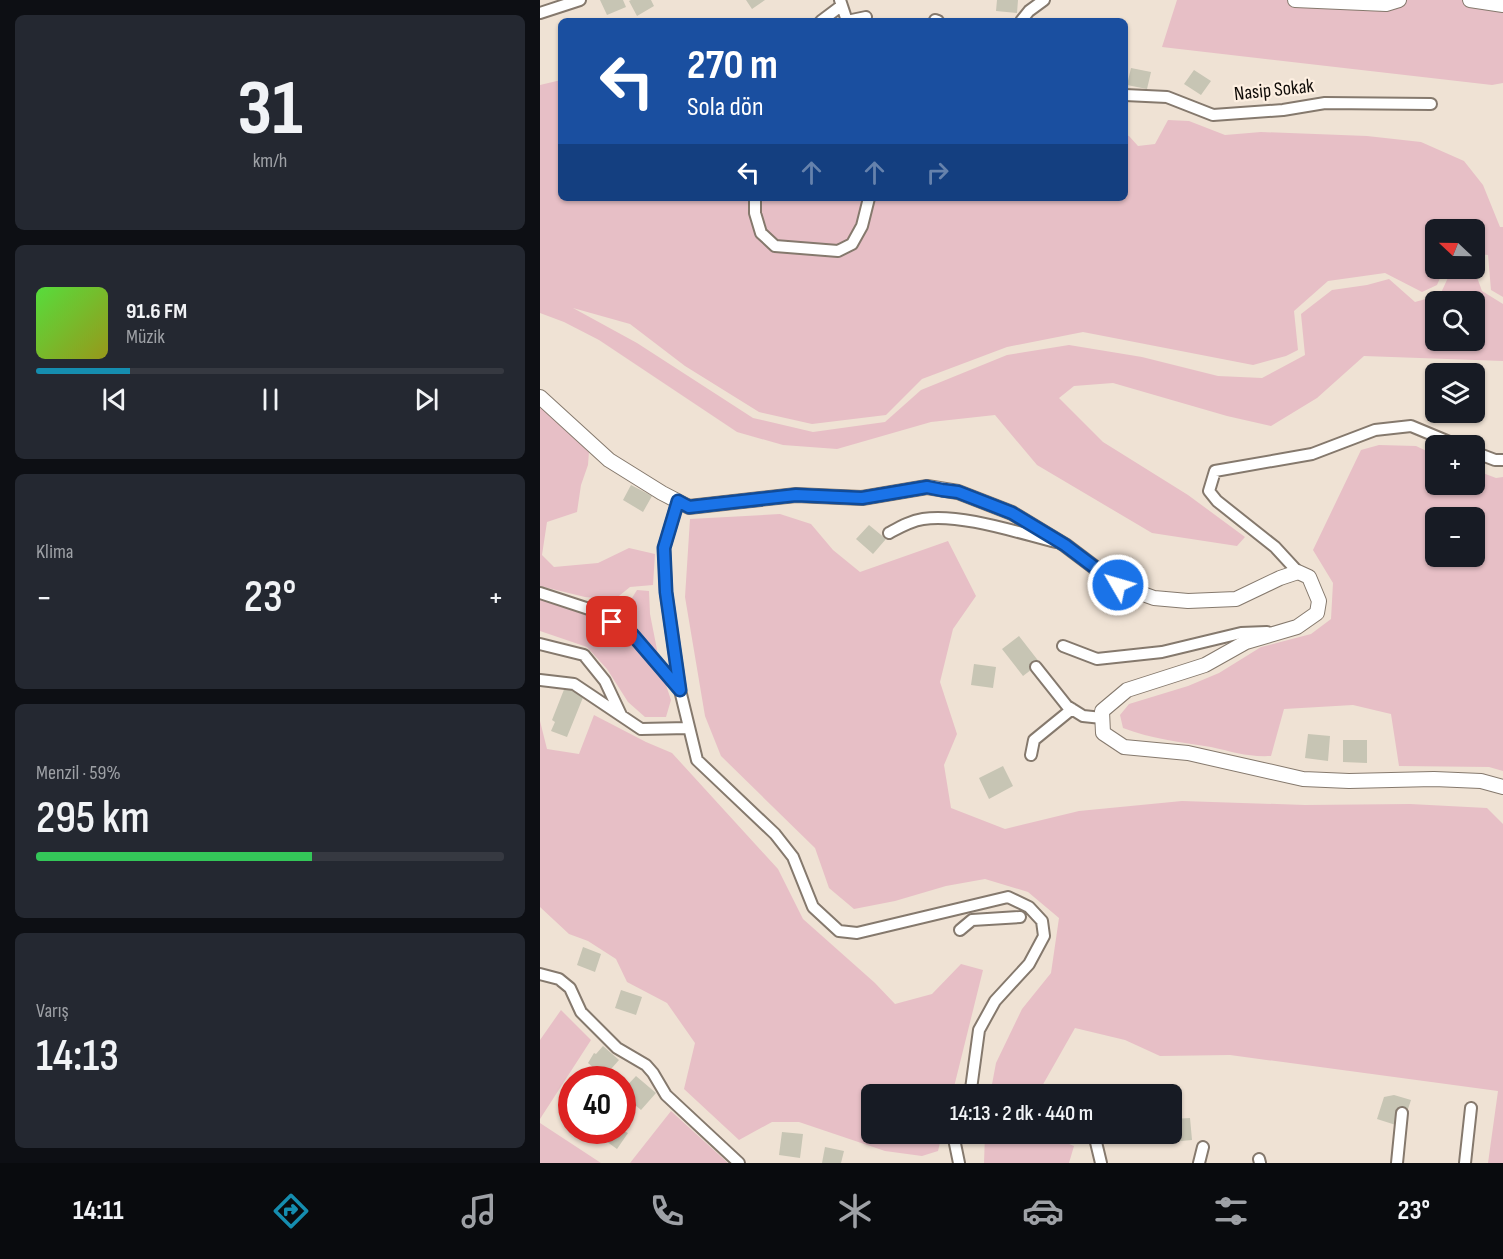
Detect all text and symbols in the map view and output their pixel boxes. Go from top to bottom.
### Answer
text: 270 m [687,40,778,91]
icon: left [588,42,666,120]
text: 31 [237,63,303,156]
street label: Nasip Sokak [1233,74,1315,106]
text: Sola dön [687,91,764,123]
text: km/h [253,149,287,173]
icon: left [732,156,765,189]
icon: ahead [795,156,828,189]
icon: ahead [858,156,891,189]
icon: right [921,156,954,189]
north arrow [1425,219,1485,279]
map controls [1425,219,1485,567]
button: search [1425,291,1485,351]
text: 91.6 FM [126,298,187,325]
text: Müzik [126,325,165,349]
button: layers [1425,363,1485,423]
icon: previous [98,383,131,416]
icon: pause [254,383,287,416]
icon: next [410,383,443,416]
button: + [1425,435,1485,495]
button: − [1425,507,1485,567]
text: Klima [36,540,74,564]
position arrow [1086,553,1150,617]
text: 23° [244,570,296,625]
text: − [36,578,52,618]
text: + [488,578,504,618]
pin [586,596,637,647]
icon: arrive [595,605,628,638]
text: Menzil · 59% [36,761,121,785]
text: 295 km [36,791,150,846]
text: Varış [36,999,69,1023]
text: 14:13 [36,1029,119,1084]
speed limit sign: 40 [558,1066,636,1144]
text: 14:13 · 2 dk · 440 m [950,1100,1093,1127]
icon: directions [270,1190,312,1232]
icon: music [458,1190,500,1232]
icon: phone [646,1190,688,1232]
icon: climate [834,1190,876,1232]
icon: car [1022,1190,1064,1232]
icon: filters [1210,1190,1252,1232]
text: 14:11 [73,1195,124,1227]
text: 23° [1398,1195,1430,1227]

